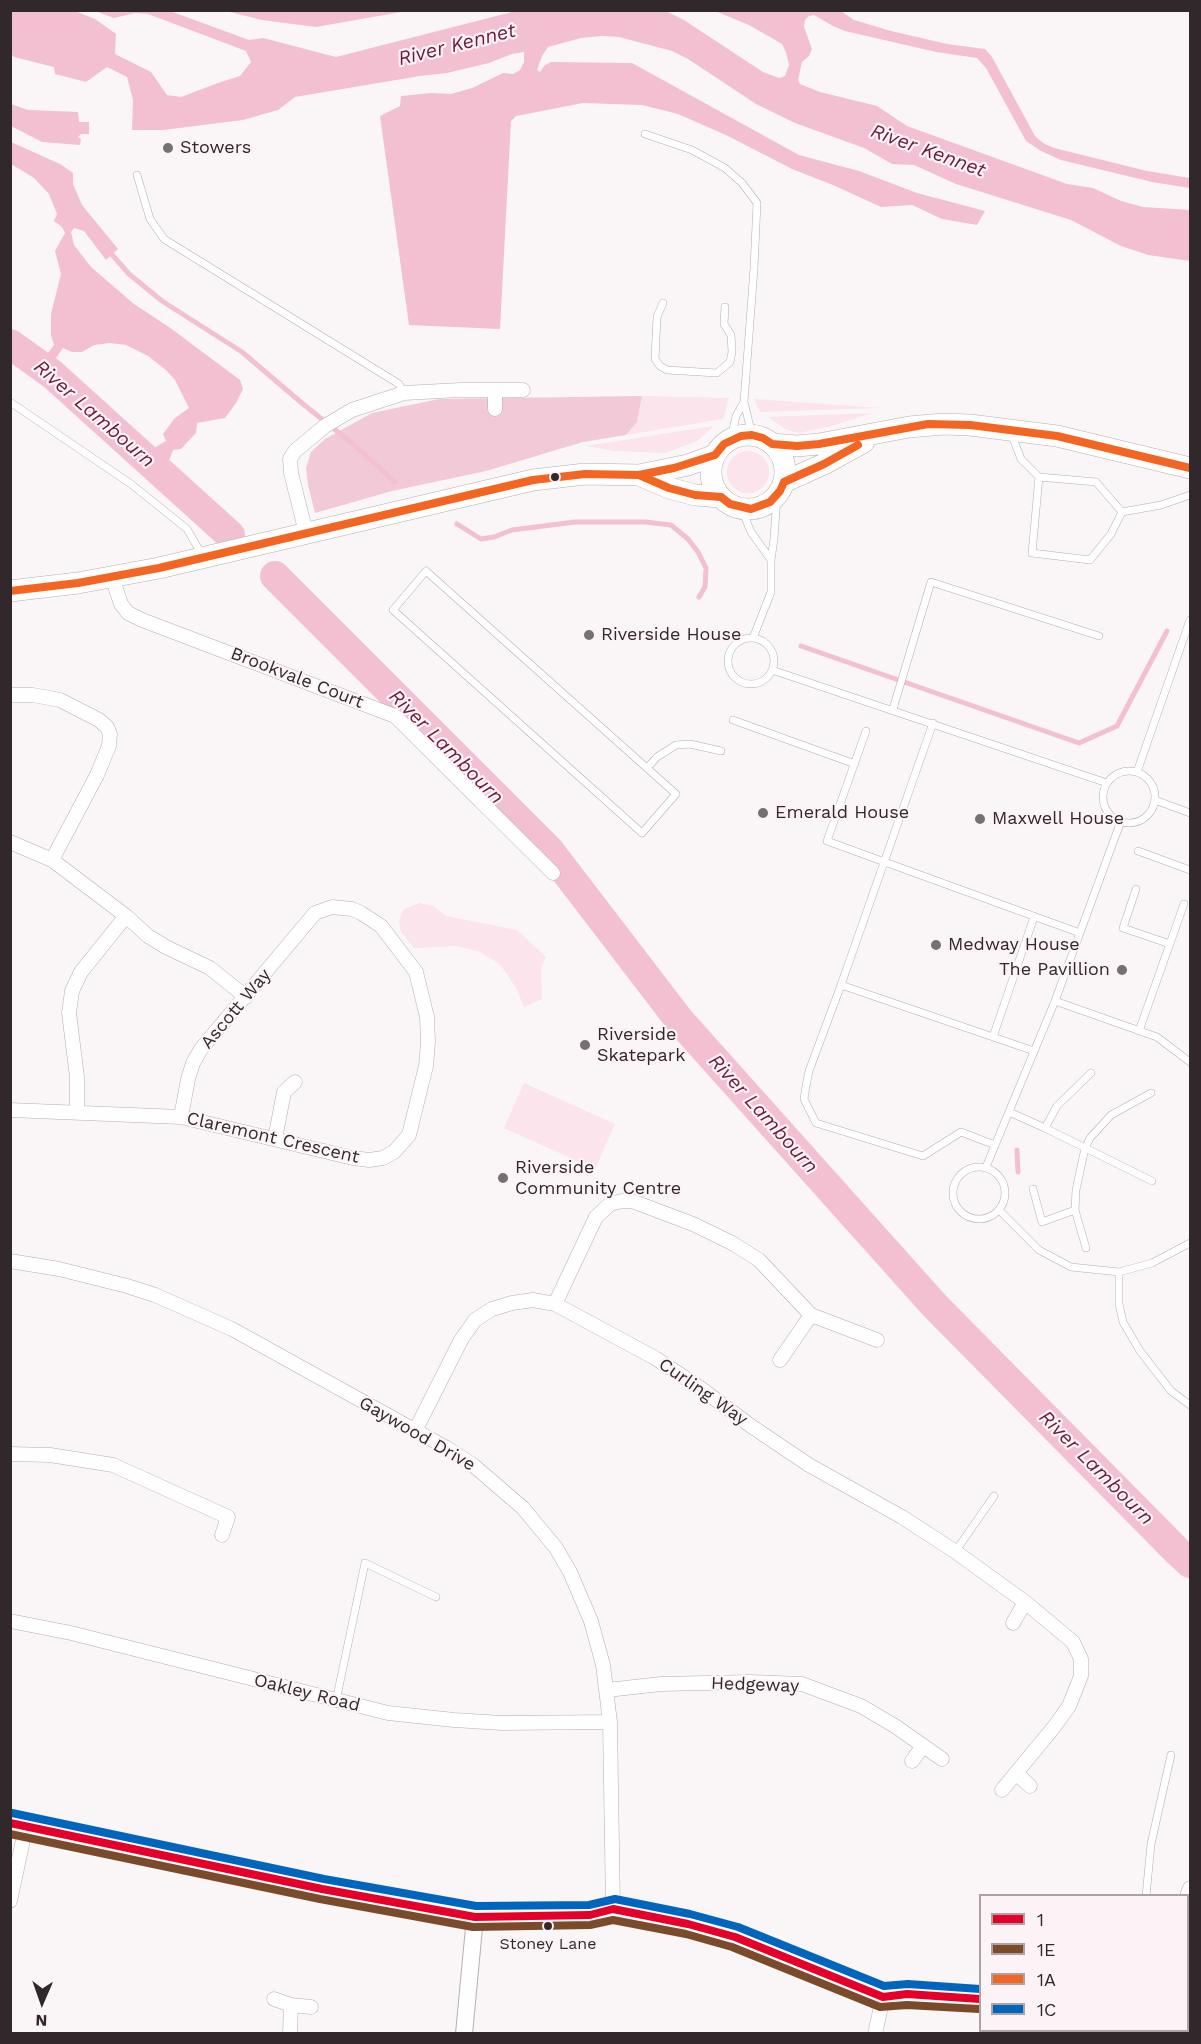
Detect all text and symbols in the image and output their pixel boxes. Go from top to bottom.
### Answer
water label: River Kennet [396,19,518,71]
water label: River Kennet [867,119,989,183]
place label: Stowers [180,137,251,159]
marker: Stowers [161,141,175,155]
water label: River Lambourn [29,355,159,473]
unlabelled marker [549,471,561,483]
place label: Riverside House [601,624,741,646]
marker: Riverside House [582,628,596,642]
street label: Brookvale Court [228,643,366,713]
water label: River Lambourn [384,685,508,809]
place label: Emerald House [775,802,909,824]
marker: Emerald House [756,806,770,820]
place label: Maxwell House [992,808,1124,830]
marker: Maxwell House [973,812,987,826]
place label: Medway House [948,934,1080,956]
marker: Medway House [929,938,943,952]
place label: The Pavillion [999,959,1110,981]
marker: The Pavillion [1115,963,1129,977]
street label: Ascott Way [196,965,276,1053]
place label: Riverside Skatepark [597,1024,685,1066]
marker: Riverside Skatepark [578,1038,592,1052]
water label: River Lambourn [703,1049,823,1179]
street label: Claremont Crescent [185,1108,361,1168]
place label: Riverside Community Centre [515,1157,681,1200]
marker: Riverside Community Centre [496,1171,510,1185]
street label: Curling Way [654,1353,752,1431]
street label: Gaywood Drive [355,1392,479,1476]
water label: River Lambourn [1034,1406,1158,1530]
street label: Oakley Road [252,1669,362,1717]
street label: Hedgeway [711,1673,799,1697]
legend [979,1894,1189,2032]
text: 1 [1037,1909,1044,1930]
marker: Stoney Lane [542,1920,554,1932]
place label: Stoney Lane [500,1934,596,1954]
text: 1E [1037,1939,1056,1960]
text: 1A [1037,1969,1056,1990]
north arrow [12,1972,72,2032]
text: 1C [1037,1999,1056,2020]
text: N [35,2011,48,2030]

